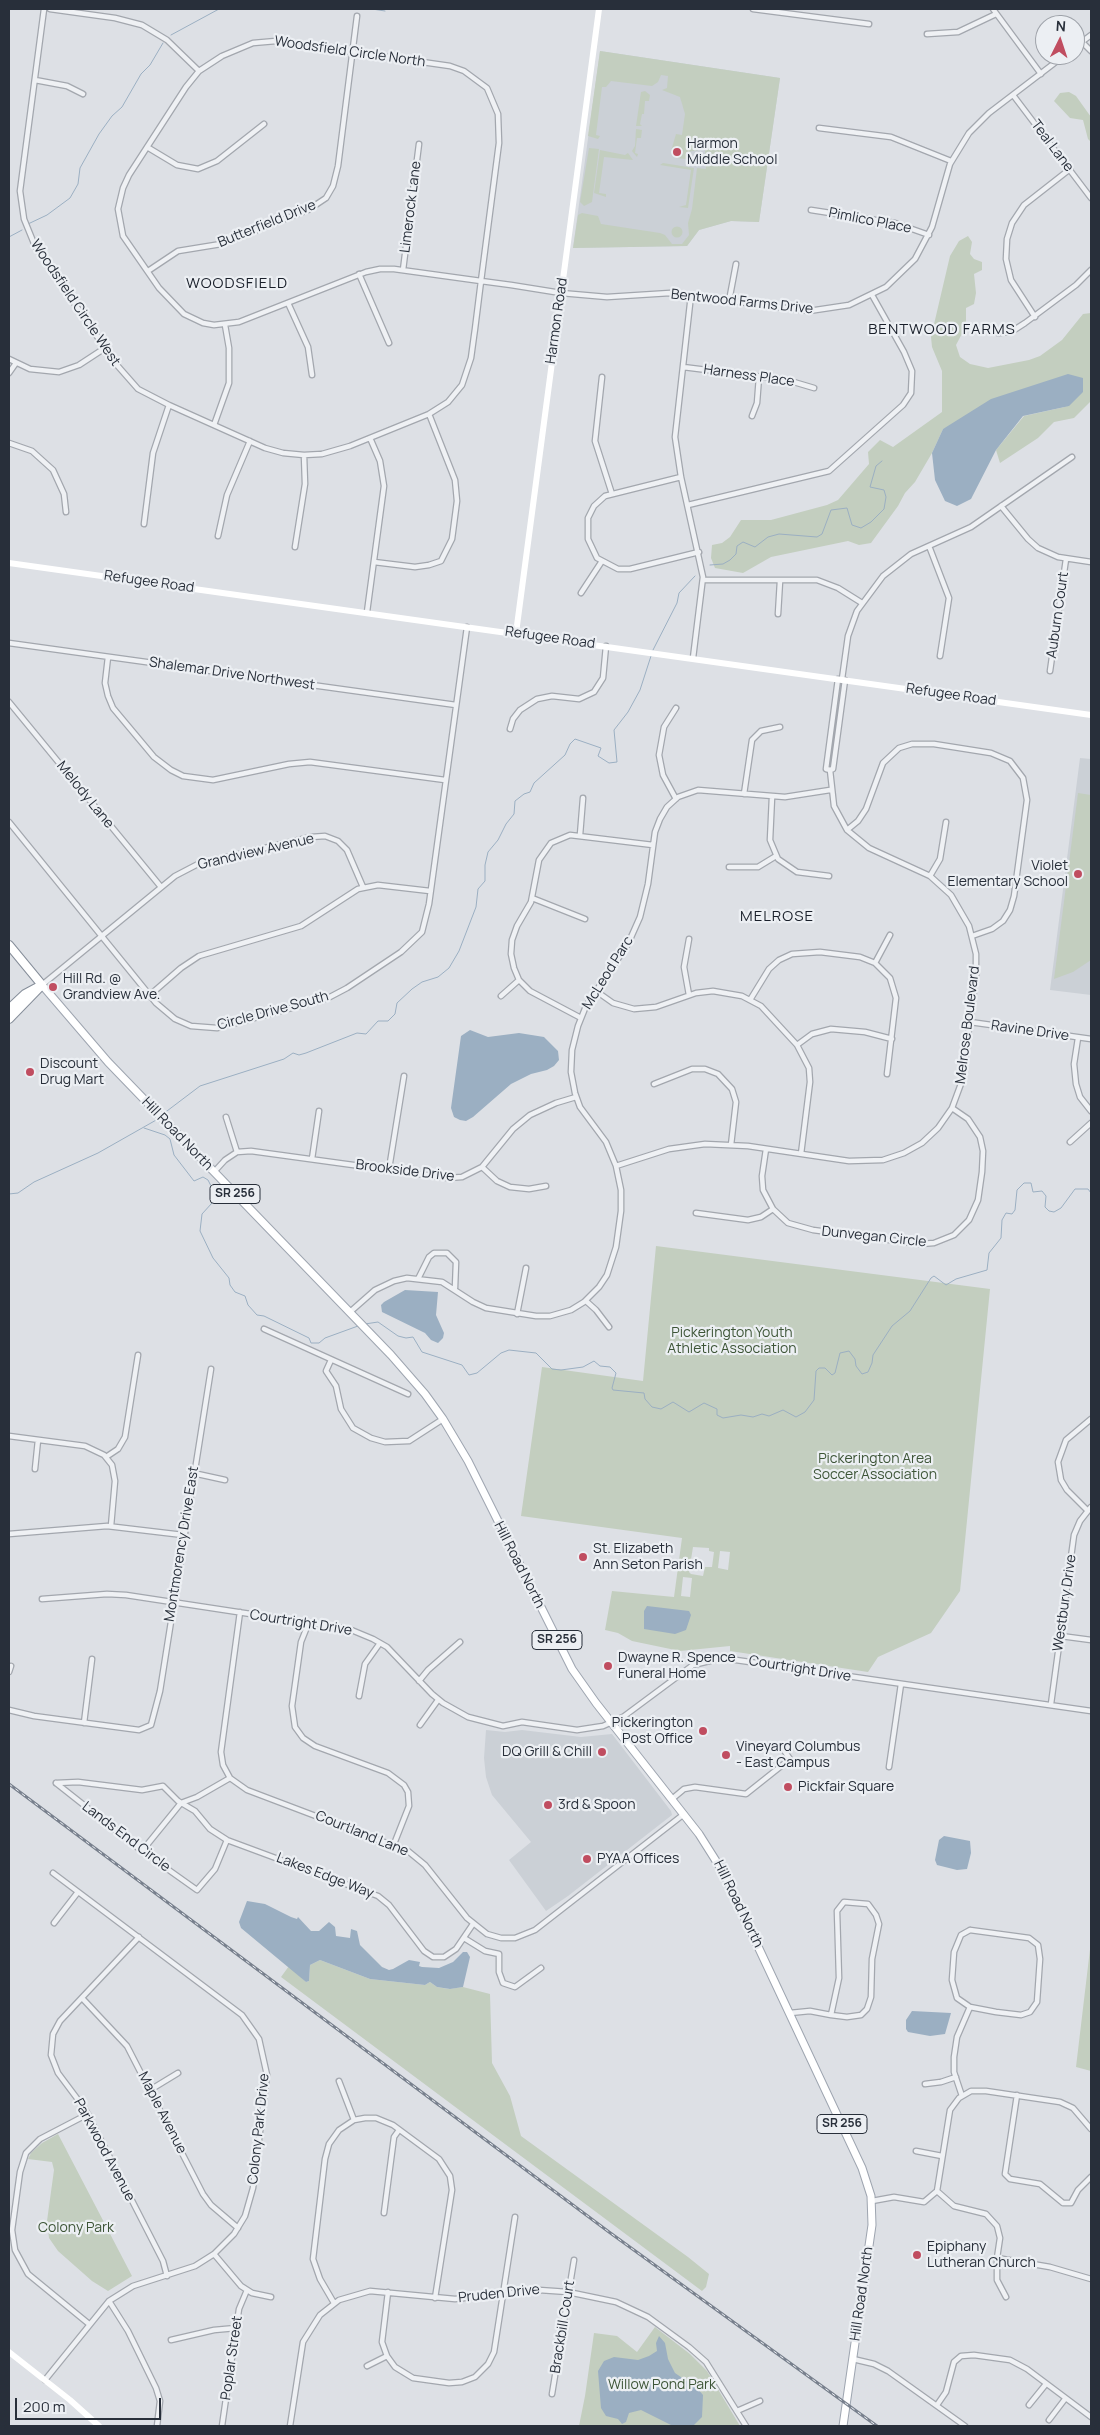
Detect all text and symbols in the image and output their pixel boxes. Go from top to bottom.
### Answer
north arrow [1035,15,1085,65]
text: N [1055,16,1067,35]
street label: Woodsfield Circle North [273,33,427,71]
street label: Teal Lane [1027,117,1077,175]
place label: Harmon Middle School [687,136,777,168]
marker: Harmon Middle School [671,146,683,158]
street label: Limerock Lane [397,160,425,254]
street label: Butterfield Drive [216,197,318,251]
street label: Pimlico Place [827,205,913,237]
street label: Woodsfield Circle West [26,237,124,369]
district label: WOODSFIELD [185,275,289,293]
street label: Harmon Road [543,277,571,365]
street label: Bentwood Farms Drive [670,286,814,318]
district label: BENTWOOD FARMS [866,321,1018,339]
street label: Harness Place [702,361,796,391]
street label: Refugee Road [103,567,195,597]
street label: Auburn Court [1044,571,1072,659]
street label: Refugee Road [504,623,596,653]
street label: Shalemar Drive Northwest [148,654,316,694]
street label: Refugee Road [905,680,997,710]
street label: Melody Lane [53,758,117,832]
street label: Grandview Avenue [196,830,316,874]
place label: Violet Elementary School [948,858,1068,890]
marker: Violet Elementary School [1072,868,1084,880]
district label: MELROSE [739,908,815,926]
street label: McLeod Parc [579,933,637,1013]
street label: Melrose Boulevard [952,965,984,1085]
place label: Hill Rd. @ Grandview Ave. [63,971,160,1004]
marker: Hill Rd. @ Grandview Ave. [47,981,59,993]
street label: Circle Drive South [215,988,331,1034]
street label: Ravine Drive [990,1017,1070,1045]
place label: Discount Drug Mart [40,1056,104,1088]
marker: Discount Drug Mart [24,1066,36,1078]
street label: Hill Road North [138,1094,216,1174]
street label: Brookside Drive [355,1157,455,1185]
road number: SR 256 [210,1184,260,1204]
street label: Dunvegan Circle [821,1223,927,1251]
park label: Pickerington Youth Athletic Association [667,1325,797,1358]
park label: Pickerington Area Soccer Association [813,1451,937,1484]
street label: Montmorency Drive East [161,1465,203,1623]
street label: Hill Road North [490,1519,548,1611]
place label: St. Elizabeth Ann Seton Parish [593,1541,703,1574]
marker: St. Elizabeth Ann Seton Parish [577,1551,589,1563]
street label: Westbury Drive [1050,1553,1080,1653]
street label: Courtright Drive [249,1607,353,1639]
road number: SR 256 [532,1630,582,1650]
place label: Dwayne R. Spence Funeral Home [618,1650,736,1682]
street label: Courtright Drive [748,1653,852,1685]
marker: Dwayne R. Spence Funeral Home [602,1660,614,1672]
place label: Pickerington Post Office [612,1715,693,1748]
marker: Pickerington Post Office [697,1725,709,1737]
place label: Vineyard Columbus - East Campus [736,1739,860,1771]
place label: DQ Grill & Chill [502,1744,592,1760]
marker: DQ Grill & Chill [596,1746,608,1758]
marker: Vineyard Columbus - East Campus [720,1749,732,1761]
place label: Pickfair Square [798,1779,894,1795]
marker: Pickfair Square [782,1781,794,1793]
place label: 3rd & Spoon [558,1797,635,1813]
street label: Lands End Circle [79,1798,173,1876]
marker: 3rd & Spoon [542,1799,554,1811]
street label: Courtland Lane [313,1808,411,1860]
street label: Lakes Edge Way [274,1850,376,1902]
place label: PYAA Offices [597,1851,679,1867]
marker: PYAA Offices [581,1853,593,1865]
street label: Hill Road North [710,1858,766,1950]
street label: Maple Avenue [134,2069,190,2157]
street label: Colony Park Drive [245,2073,273,2185]
street label: Parkwood Avenue [70,2096,138,2204]
road number: SR 256 [817,2114,867,2134]
park label: Colony Park [38,2220,114,2236]
place label: Epiphany Lutheran Church [927,2239,1036,2272]
street label: Hill Road North [847,2246,877,2342]
marker: Epiphany Lutheran Church [911,2249,923,2261]
street label: Brackbill Court [547,2279,579,2375]
street label: Pruden Drive [457,2281,541,2307]
street label: Poplar Street [218,2315,246,2401]
park label: Willow Pond Park [608,2377,716,2393]
scale bar [18,2388,164,2420]
text: 200 m [23,2396,66,2417]

